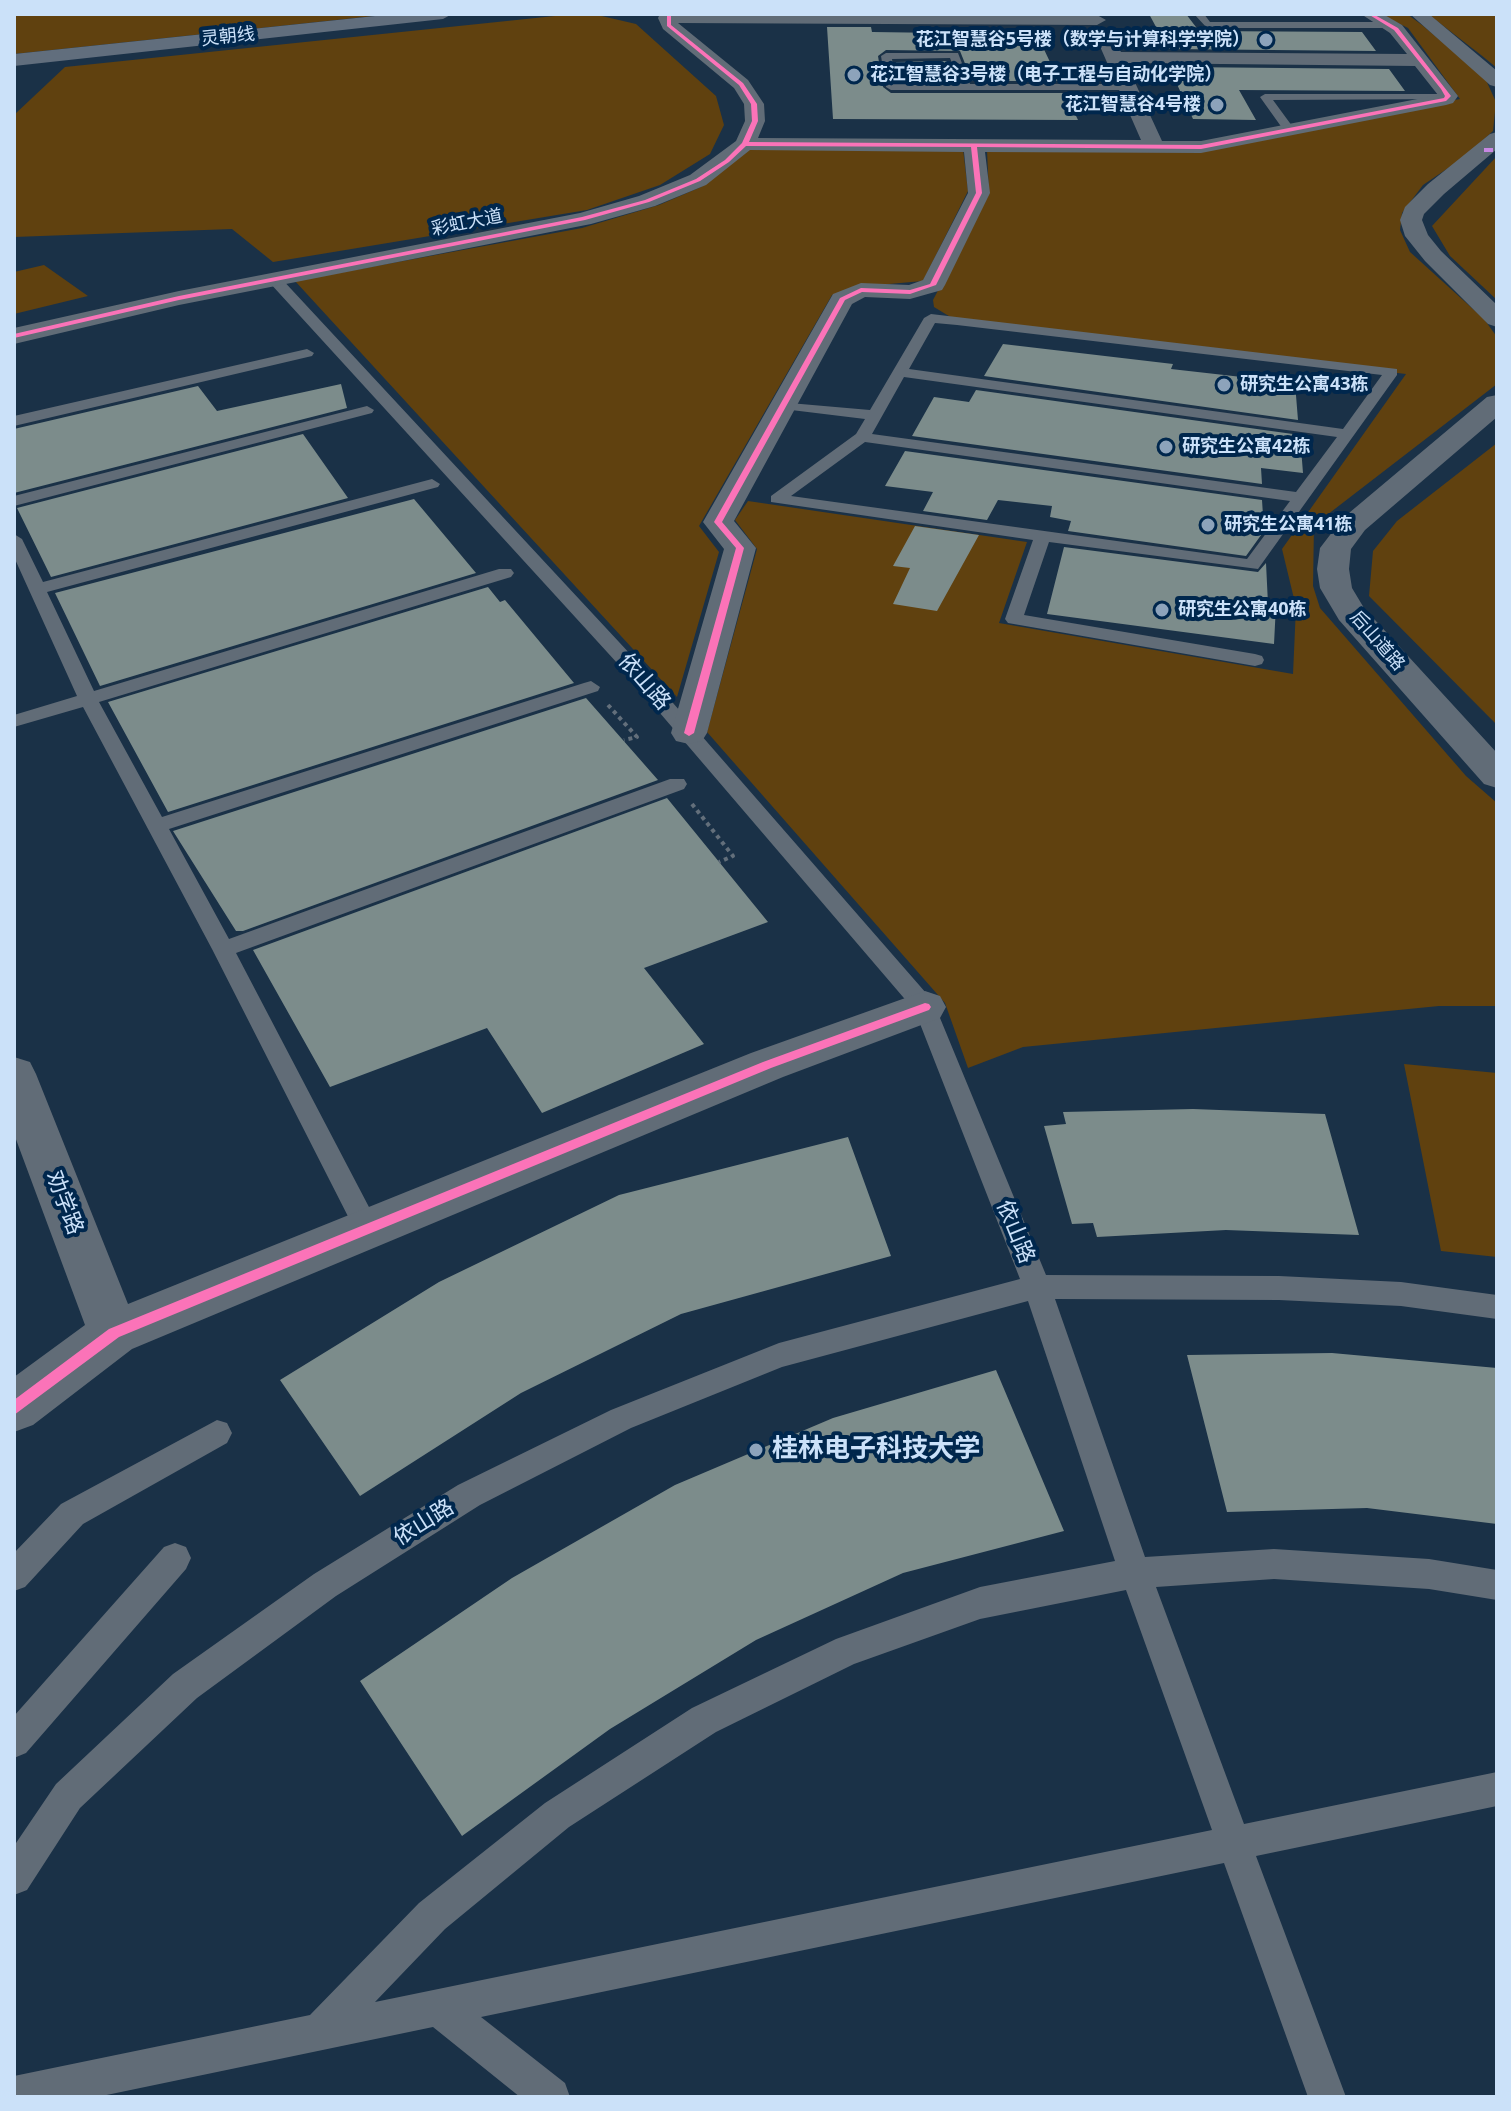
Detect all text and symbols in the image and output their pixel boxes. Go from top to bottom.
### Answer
street label: 灵朝线 [200,23,256,51]
place label: 花江智慧谷5号楼（数学与计算科学学院） [916,29,1250,51]
marker: 花江智慧谷5号楼（数学与计算科学学院） [1257,31,1275,49]
place label: 花江智慧谷3号楼（电子工程与自动化学院） [870,64,1222,86]
marker: 花江智慧谷3号楼（电子工程与自动化学院） [845,66,863,84]
place label: 花江智慧谷4号楼 [1065,94,1201,116]
marker: 花江智慧谷4号楼 [1208,96,1226,114]
street label: 彩虹大道 [430,206,504,240]
place label: 研究生公寓43栋 [1240,374,1369,396]
marker: 研究生公寓43栋 [1215,376,1233,394]
place label: 研究生公寓42栋 [1182,436,1311,458]
marker: 研究生公寓42栋 [1157,438,1175,456]
place label: 研究生公寓41栋 [1224,514,1353,536]
marker: 研究生公寓41栋 [1199,516,1217,534]
place label: 研究生公寓40栋 [1178,599,1307,621]
marker: 研究生公寓40栋 [1153,601,1171,619]
street label: 后山道路 [1345,607,1409,675]
street label: 依山路 [612,648,676,716]
street label: 劝学路 [40,1167,88,1239]
street label: 依山路 [990,1196,1040,1268]
place label: 桂林电子科技大学 [772,1434,980,1466]
marker: 桂林电子科技大学 [747,1441,765,1459]
street label: 依山路 [389,1494,459,1552]

